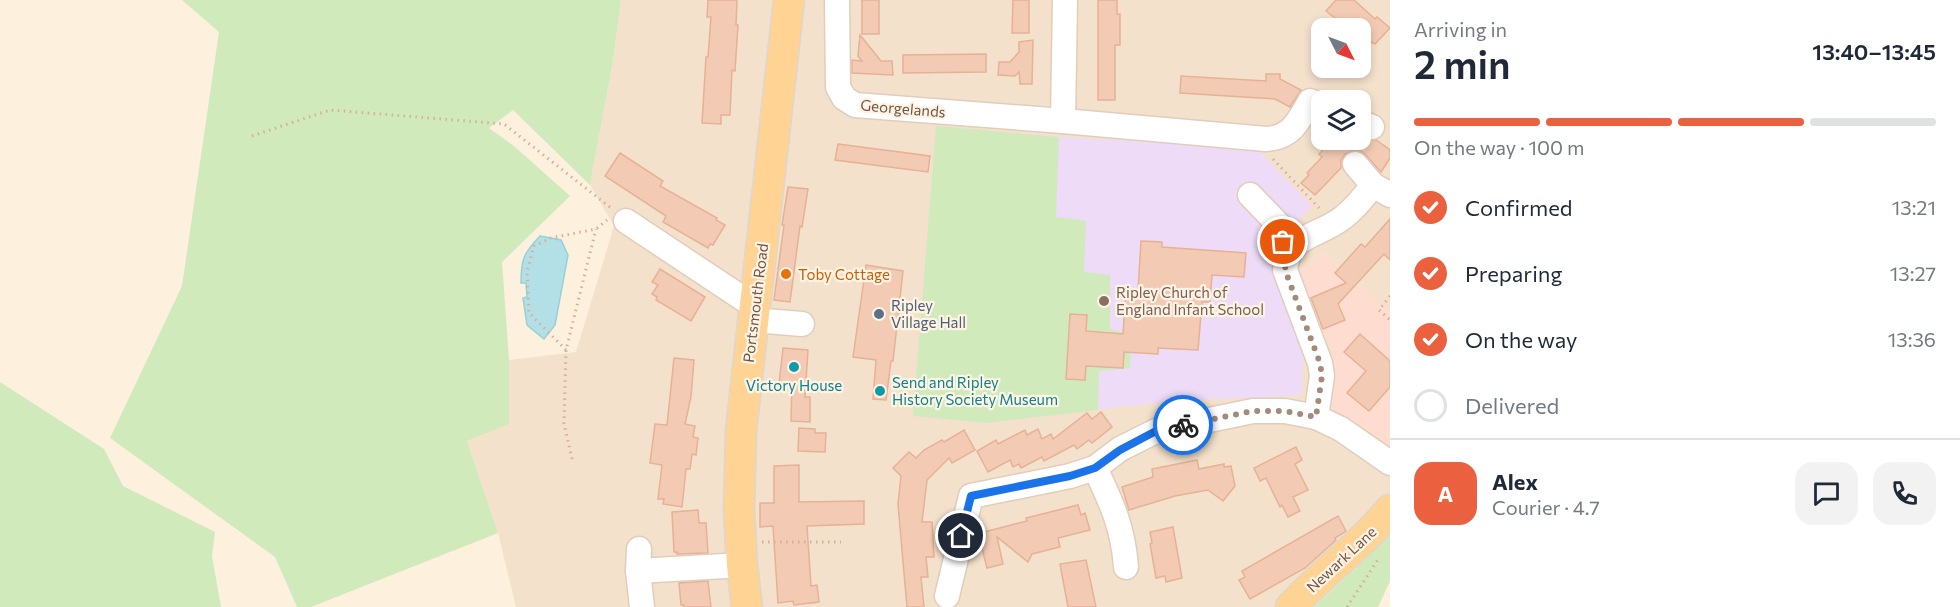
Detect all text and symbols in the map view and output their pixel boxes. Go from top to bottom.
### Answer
text: Arriving in [1414,17,1507,41]
north arrow [1311,18,1371,78]
map controls [1311,18,1371,150]
text: 13:40–13:45 [1812,38,1936,65]
text: 2 min [1414,39,1511,87]
button: layers [1311,90,1371,150]
street label: Georgelands [860,95,947,121]
text: On the way · 100 m [1414,135,1584,159]
icon: check [1414,191,1447,224]
text: Confirmed [1465,194,1572,221]
text: 13:21 [1892,195,1936,219]
pin [1257,216,1308,267]
icon: bag [1266,225,1299,258]
street label: Portsmouth Road [739,242,771,364]
icon: check [1414,257,1447,290]
text: Preparing [1465,260,1562,287]
text: 13:27 [1890,261,1936,285]
place label: Toby Cottage [798,265,890,283]
marker: Toby Cottage [779,267,793,281]
place label: Ripley Church of England Infant School [1116,283,1264,318]
marker: Ripley Church of England Infant School [1097,294,1111,308]
place label: Ripley Village Hall [891,296,966,331]
marker: Ripley Village Hall [872,307,886,321]
icon: check [1414,323,1447,356]
text: On the way [1465,326,1577,353]
text: 13:36 [1888,327,1936,351]
marker: Victory House [787,360,801,374]
place label: Send and Ripley History Society Museum [892,373,1058,408]
place label: Victory House [746,376,842,394]
marker: Send and Ripley History Society Museum [873,384,887,398]
text: Delivered [1465,392,1559,419]
courier [1153,395,1213,455]
icon: bike [1167,409,1200,442]
button: chat [1795,462,1858,525]
button: phone [1873,462,1936,525]
text: Alex [1492,468,1538,495]
text: A [1438,480,1453,507]
text: Courier · 4.7 [1492,495,1600,519]
pin [935,510,986,561]
icon: home [944,519,977,552]
street label: Newark Lane [1302,522,1380,596]

